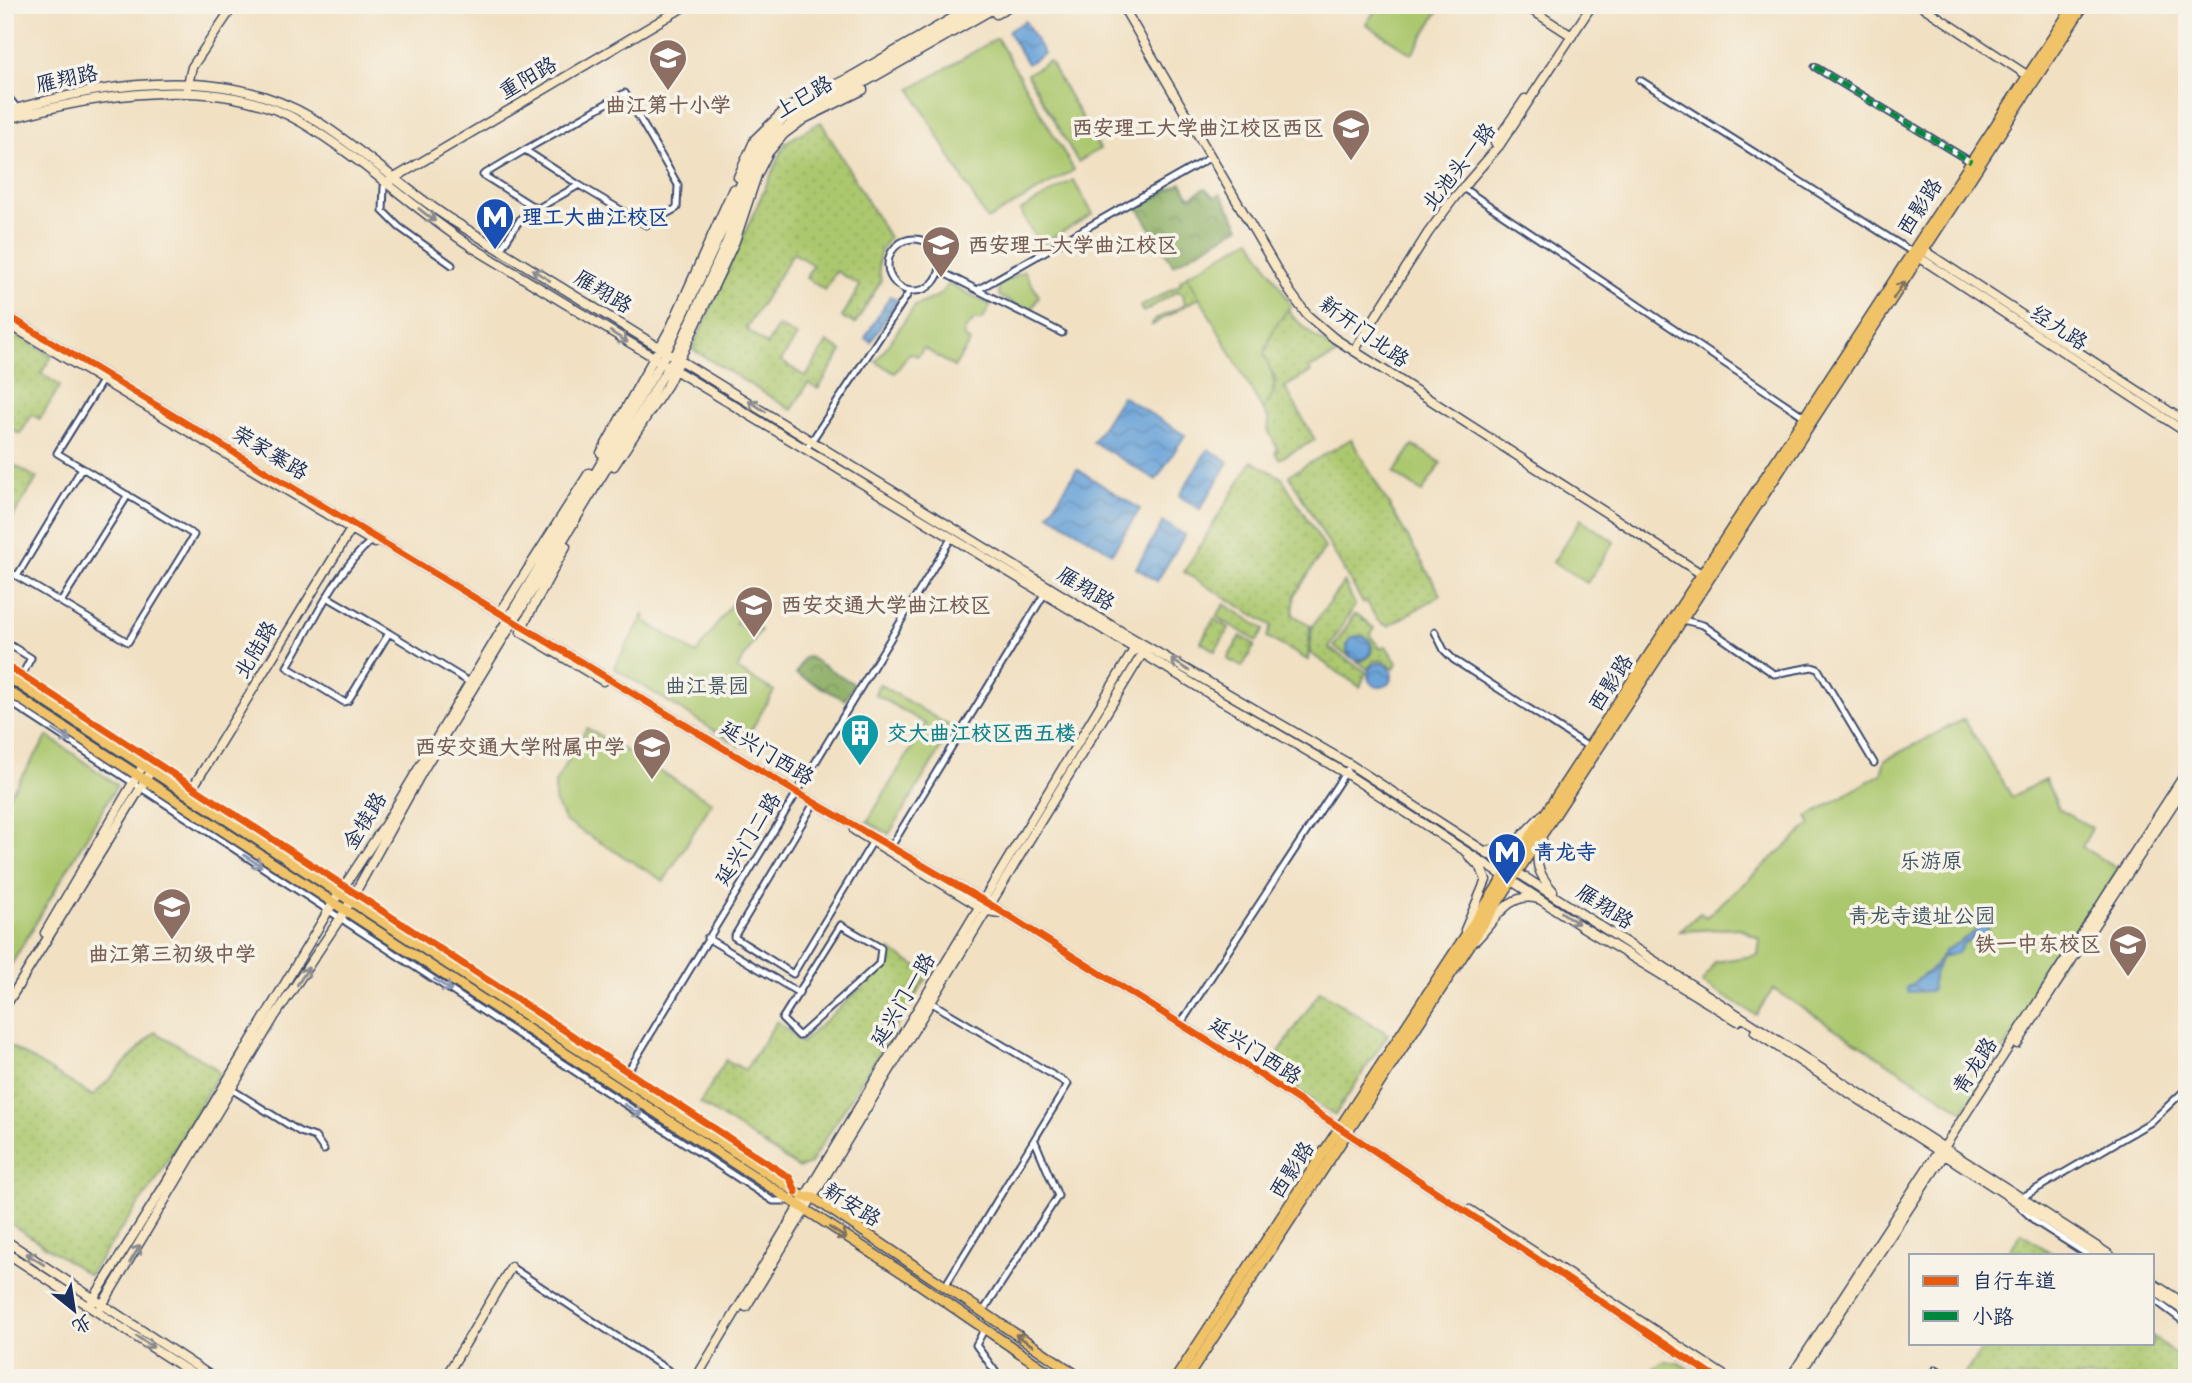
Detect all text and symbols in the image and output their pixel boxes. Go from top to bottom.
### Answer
school or university icon: 曲江第十小学 [647,37,689,92]
street label: 重阳路 [494,51,562,105]
street label: 雁翔路 [34,60,100,98]
street label: 上巳路 [770,70,838,124]
place label: 曲江第十小学 [605,93,731,118]
school or university icon: 西安理工大学曲江校区西区 [1330,107,1372,162]
place label: 西安理工大学曲江校区西区 [1072,116,1324,141]
street label: 北池头一路 [1417,118,1501,216]
street label: 西影路 [1892,174,1948,240]
metro station icon: 理工大曲江校区 [474,196,516,251]
place label: 理工大曲江校区 [522,205,669,230]
one-way arrow [417,207,436,222]
school or university icon: 西安理工大学曲江校区 [920,224,962,279]
place label: 西安理工大学曲江校区 [968,233,1178,258]
street label: 雁翔路 [570,265,636,319]
one-way arrow [532,267,552,281]
one-way arrow [1892,281,1906,300]
street label: 新开门北路 [1314,291,1414,373]
street label: 经九路 [2026,300,2092,356]
one-way arrow [609,330,629,344]
one-way arrow [747,398,767,412]
street label: 荣家寨路 [228,421,312,485]
street label: 雁翔路 [1053,562,1119,616]
school or university icon: 西安交通大学曲江校区 [733,584,775,639]
place label: 西安交通大学曲江校区 [781,593,991,618]
street label: 北陆路 [229,617,283,683]
street label: 西影路 [1583,650,1639,716]
one-way arrow [1171,658,1191,672]
park label: 曲江景园 [665,674,749,699]
building icon: 交大曲江校区西五楼 [839,712,881,767]
street label: 延兴门西路 [716,715,818,791]
place label: 交大曲江校区西五楼 [887,721,1076,746]
school or university icon: 西安交通大学附属中学 [631,726,673,781]
one-way arrow [52,729,72,743]
place label: 西安交通大学附属中学 [415,735,625,760]
street label: 金犊路 [338,788,392,854]
street label: 延兴门二路 [710,788,786,890]
metro station icon: 青龙寺 [1486,831,1528,886]
place label: 青龙寺 [1534,840,1597,865]
park label: 乐游原 [1900,849,1963,874]
one-way arrow [242,854,262,868]
street label: 雁翔路 [1572,879,1638,935]
school or university icon: 曲江第三初级中学 [151,886,193,941]
park label: 青龙寺遗址公园 [1849,904,1996,929]
one-way arrow [1560,911,1579,925]
school or university icon: 铁一中东校区 [2107,923,2149,978]
place label: 铁一中东校区 [1975,932,2101,957]
place label: 曲江第三初级中学 [88,942,256,967]
street label: 延兴门一路 [865,949,941,1051]
one-way arrow [297,967,311,987]
one-way arrow [433,978,452,993]
street label: 延兴门西路 [1204,1012,1306,1090]
street label: 青龙路 [1947,1033,2003,1099]
one-way arrow [623,1103,642,1118]
street label: 西影路 [1264,1137,1320,1203]
street label: 新安路 [819,1178,885,1232]
one-way arrow [828,1226,847,1240]
one-way arrow [128,1245,142,1265]
one-way arrow [25,1252,45,1266]
legend [1909,1254,2154,1344]
text: 自行车道 [1972,1269,2056,1294]
north arrow [38,1274,108,1344]
text: 小路 [1972,1305,2014,1330]
text: 北 [68,1309,96,1338]
one-way arrow [1015,1333,1034,1348]
one-way arrow [134,1336,154,1350]

